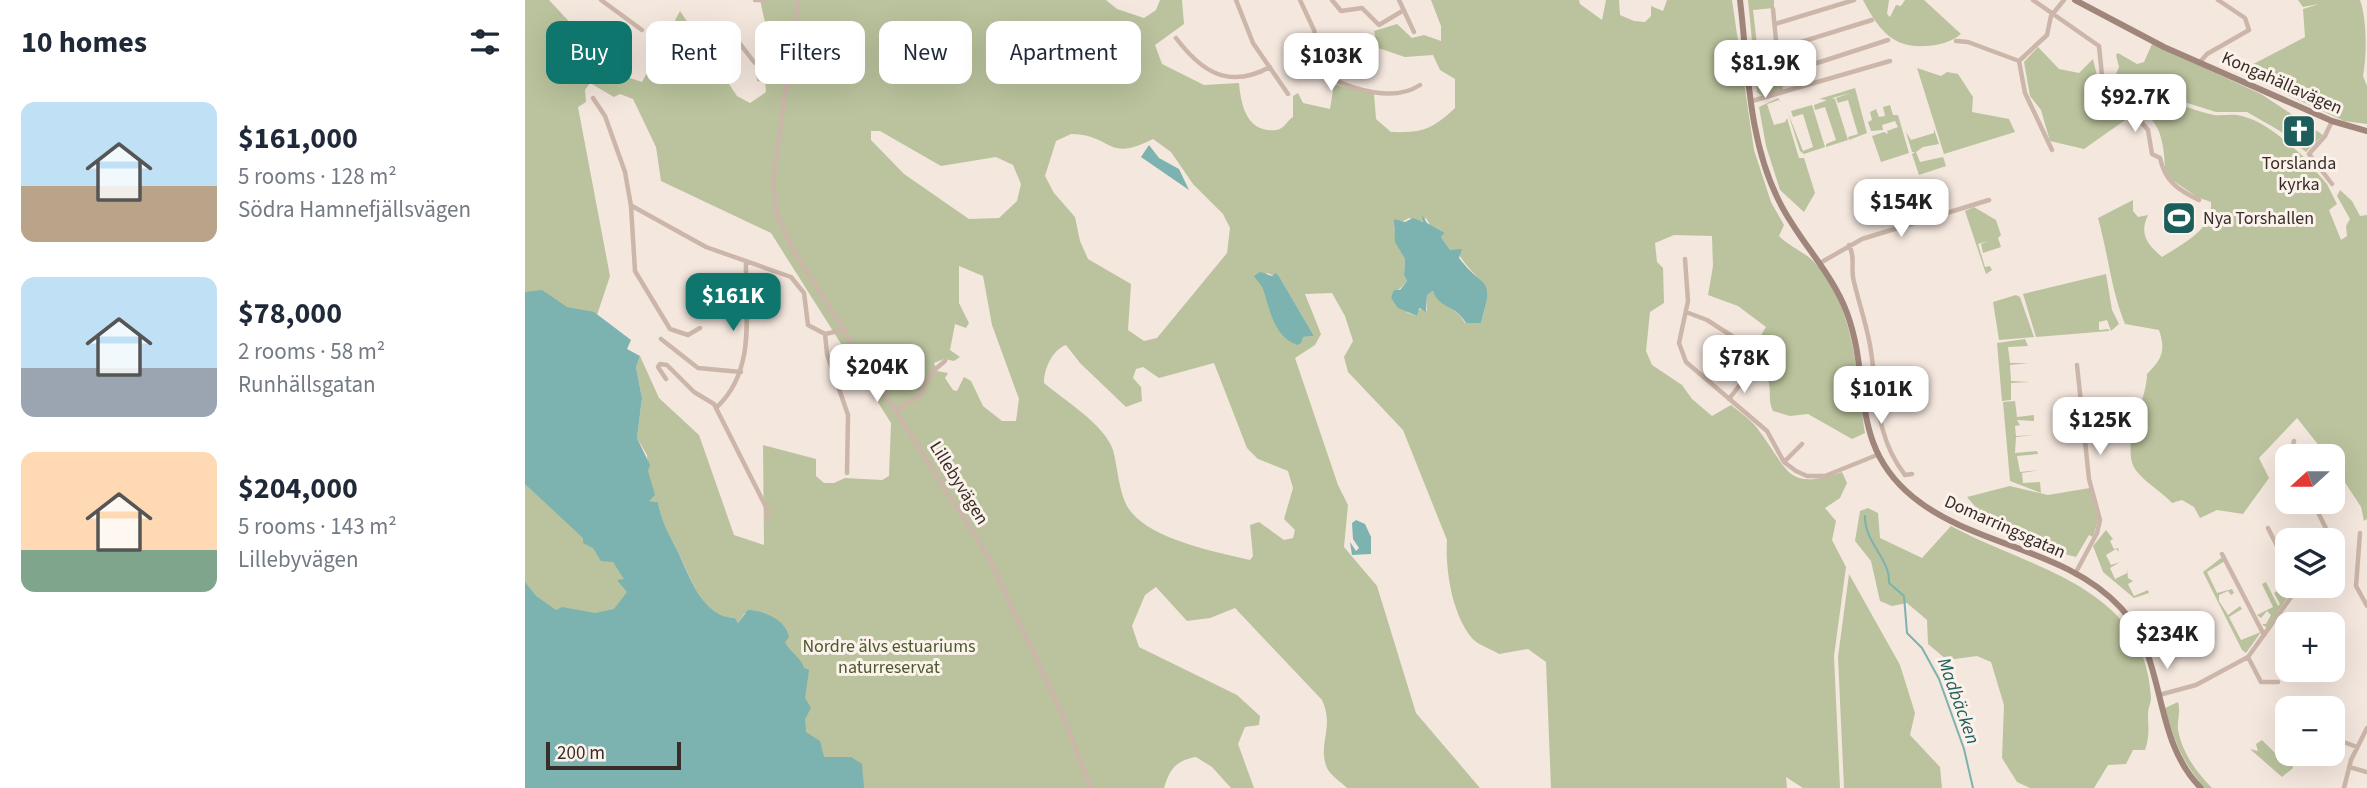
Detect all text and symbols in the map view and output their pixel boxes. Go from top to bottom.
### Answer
text: 10 homes [21,21,147,64]
chip: Buy [546,21,632,84]
chip: Rent [646,21,741,84]
chip: Filters [755,21,865,84]
chip: New [879,21,972,84]
chip: Apartment [986,21,1141,84]
icon: filters [466,23,504,61]
pin: $103K [1282,34,1380,93]
text: $103K [1300,39,1362,72]
pin: $81.9K [1708,41,1822,100]
street label: Kongahällavägen [2218,45,2346,121]
text: $81.9K [1730,46,1800,79]
pin: $92.7K [2078,74,2192,134]
text: $92.7K [2100,80,2170,113]
church icon: Torslanda kyrka [2280,112,2318,150]
text: $161,000 [238,117,358,160]
icon: home [77,130,161,214]
place label: Torslanda kyrka [2262,151,2336,197]
text: 5 rooms · 128 m² [238,160,397,193]
pin: $154K [1852,180,1950,239]
text: $154K [1870,185,1932,218]
text: Södra Hamnefjällsvägen [238,193,471,226]
sports icon: Nya Torshallen [2160,199,2198,237]
place label: Nya Torshallen [2203,206,2314,231]
pin: $161K [684,274,782,333]
text: $161K [702,279,764,312]
text: $78,000 [238,292,342,335]
icon: home [77,305,161,389]
text: 2 rooms · 58 m² [238,335,385,368]
pin: $78K [1703,336,1785,395]
text: $78K [1719,341,1769,374]
pin: $204K [828,344,926,404]
text: $204K [846,350,908,383]
pin: $101K [1832,366,1930,426]
text: Runhällsgatan [238,368,376,401]
text: $101K [1850,372,1912,405]
pin: $125K [2051,398,2149,457]
text: $125K [2069,403,2131,436]
street label: Lillebyvägen [923,436,995,530]
north arrow [2275,444,2345,514]
map controls [2275,444,2345,766]
text: $204,000 [238,467,358,510]
icon: home [77,480,161,564]
street label: Domarringsgatan [1940,489,2070,565]
text: 5 rooms · 143 m² [238,510,397,543]
button: layers [2275,528,2345,598]
text: Lillebyvägen [238,543,359,576]
pin: $234K [2118,612,2216,671]
button: + [2275,612,2345,682]
text: $234K [2136,617,2198,650]
park label: Nordre älvs estuariums naturreservat [802,634,976,680]
water label: Madbäcken [1930,654,1986,748]
button: − [2275,696,2345,766]
scale bar [546,739,681,771]
text: 200 m [557,740,605,767]

